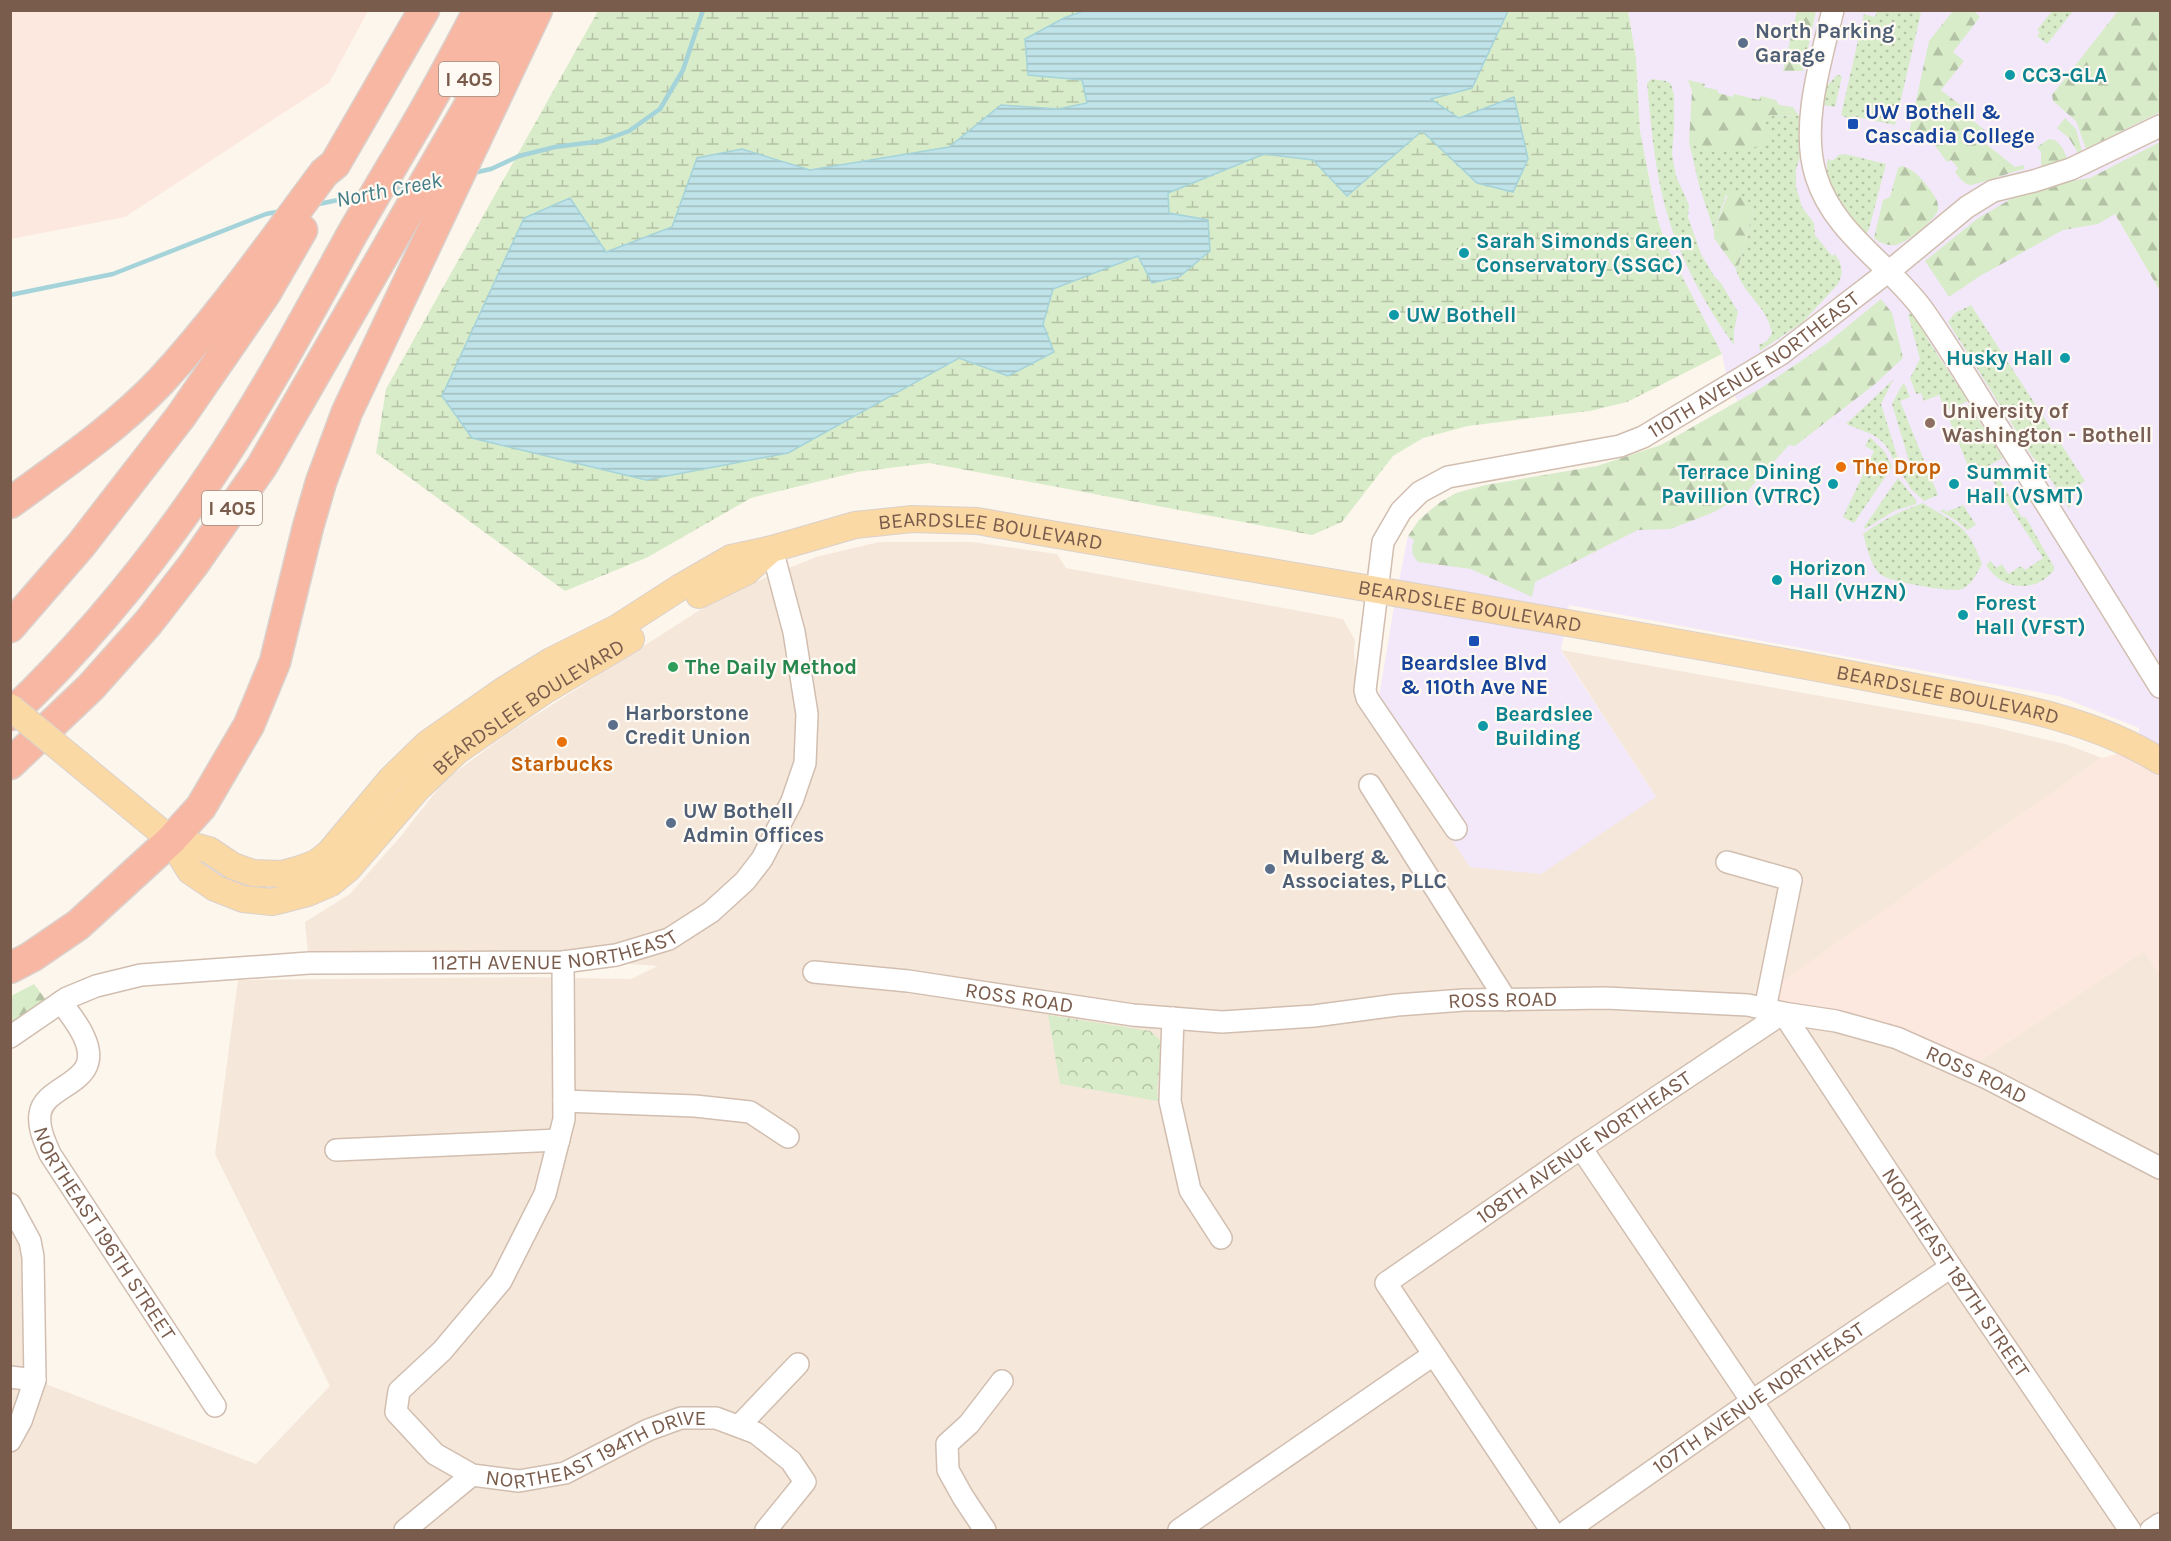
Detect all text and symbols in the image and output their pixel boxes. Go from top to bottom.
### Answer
place label: North Parking Garage [1755,19,1894,67]
marker: North Parking Garage [1736,36,1750,50]
road number: I 405 [439,62,499,96]
place label: CC3-GLA [2022,63,2107,87]
marker: CC3-GLA [2003,68,2017,82]
place label: UW Bothell & Cascadia College [1865,100,2035,148]
marker: UW Bothell & Cascadia College [1846,117,1860,131]
water label: North Creek [334,167,445,213]
place label: Sarah Simonds Green Conservatory (SSGC) [1476,229,1693,277]
marker: Sarah Simonds Green Conservatory (SSGC) [1457,246,1471,260]
street label: 110TH AVENUE NORTHEAST [1644,286,1864,443]
place label: UW Bothell [1406,303,1516,327]
marker: UW Bothell [1387,308,1401,322]
place label: Husky Hall [1946,346,2053,370]
marker: Husky Hall [2058,351,2072,365]
place label: University of Washington - Bothell [1942,399,2152,447]
marker: University of Washington - Bothell [1923,416,1937,430]
place label: The Drop [1853,455,1941,479]
place label: Terrace Dining Pavillion (VTRC) [1661,460,1821,508]
marker: The Drop [1834,460,1848,474]
place label: Summit Hall (VSMT) [1966,460,2084,508]
marker: Terrace Dining Pavillion (VTRC) [1826,477,1840,491]
marker: Summit Hall (VSMT) [1947,477,1961,491]
road number: I 405 [202,491,262,525]
street label: BEARDSLEE BOULEVARD [877,507,1105,555]
place label: Horizon Hall (VHZN) [1789,556,1907,604]
marker: Horizon Hall (VHZN) [1770,573,1784,587]
street label: BEARDSLEE BOULEVARD [1356,575,1584,637]
place label: Forest Hall (VFST) [1975,591,2086,639]
marker: Forest Hall (VFST) [1956,608,1970,622]
street label: BEARDSLEE BOULEVARD [427,634,629,780]
marker: Beardslee Blvd & 110th Ave NE [1467,634,1481,648]
place label: Beardslee Blvd & 110th Ave NE [1400,651,1548,699]
place label: The Daily Method [685,655,857,679]
marker: The Daily Method [666,660,680,674]
street label: BEARDSLEE BOULEVARD [1834,660,2062,729]
place label: Harborstone Credit Union [625,701,751,749]
place label: Beardslee Building [1495,702,1593,750]
marker: Harborstone Credit Union [606,718,620,732]
marker: Beardslee Building [1476,719,1490,733]
marker: Starbucks [555,735,569,749]
place label: Starbucks [511,752,613,776]
place label: UW Bothell Admin Offices [683,799,824,847]
marker: UW Bothell Admin Offices [664,816,678,830]
place label: Mulberg & Associates, PLLC [1282,845,1447,893]
marker: Mulberg & Associates, PLLC [1263,862,1277,876]
street label: 112TH AVENUE NORTHEAST [432,924,683,975]
street label: ROSS ROAD [964,978,1075,1018]
street label: ROSS ROAD [1447,987,1557,1013]
street label: ROSS ROAD [1922,1040,2031,1109]
street label: 108TH AVENUE NORTHEAST [1472,1066,1696,1229]
street label: NORTHEAST 196TH STREET [29,1124,181,1345]
street label: NORTHEAST 187TH STREET [1877,1163,2035,1382]
street label: 107TH AVENUE NORTHEAST [1648,1317,1869,1479]
street label: NORTHEAST 194TH DRIVE [484,1406,706,1494]

